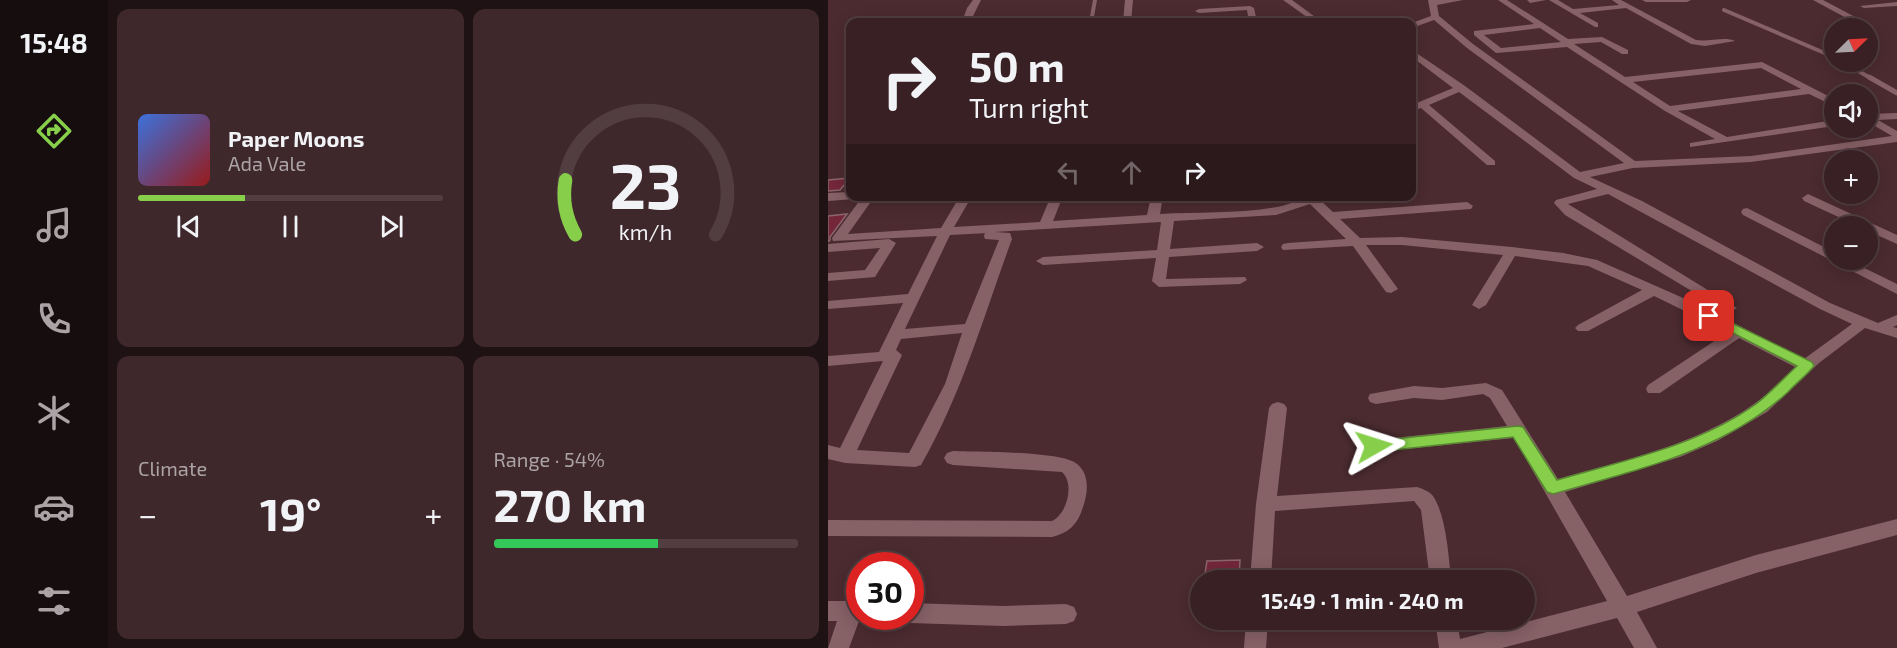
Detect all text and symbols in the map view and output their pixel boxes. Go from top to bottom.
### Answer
north arrow [1824,18,1878,72]
map controls [1824,18,1878,270]
text: 15:48 [20,26,88,58]
text: 50 m [969,40,1065,90]
icon: right [870,42,948,120]
button: sound [1824,84,1878,138]
text: Turn right [969,91,1089,123]
icon: directions [33,110,75,152]
text: Paper Moons [228,125,364,151]
text: 23 [610,147,682,222]
button: + [1824,150,1878,204]
text: Ada Vale [228,151,306,175]
icon: left [1052,156,1085,189]
icon: ahead [1115,156,1148,189]
icon: right [1178,156,1211,189]
icon: music [33,204,75,246]
icon: previous [172,210,205,243]
icon: pause [274,210,307,243]
icon: next [375,210,408,243]
button: − [1824,216,1878,270]
text: km/h [619,220,672,245]
pin [1683,290,1734,341]
icon: phone [33,298,75,340]
icon: arrive [1692,299,1725,332]
icon: climate [33,392,75,434]
position arrow [1342,414,1406,478]
text: Range · 54% [494,447,605,471]
text: Climate [138,456,207,480]
text: 270 km [494,477,646,531]
icon: car [33,486,75,528]
text: 19° [260,486,322,540]
text: − [138,494,157,534]
text: + [424,494,442,534]
speed limit sign: 30 [846,552,924,630]
icon: filters [33,580,75,622]
text: 15:49 · 1 min · 240 m [1261,587,1464,613]

